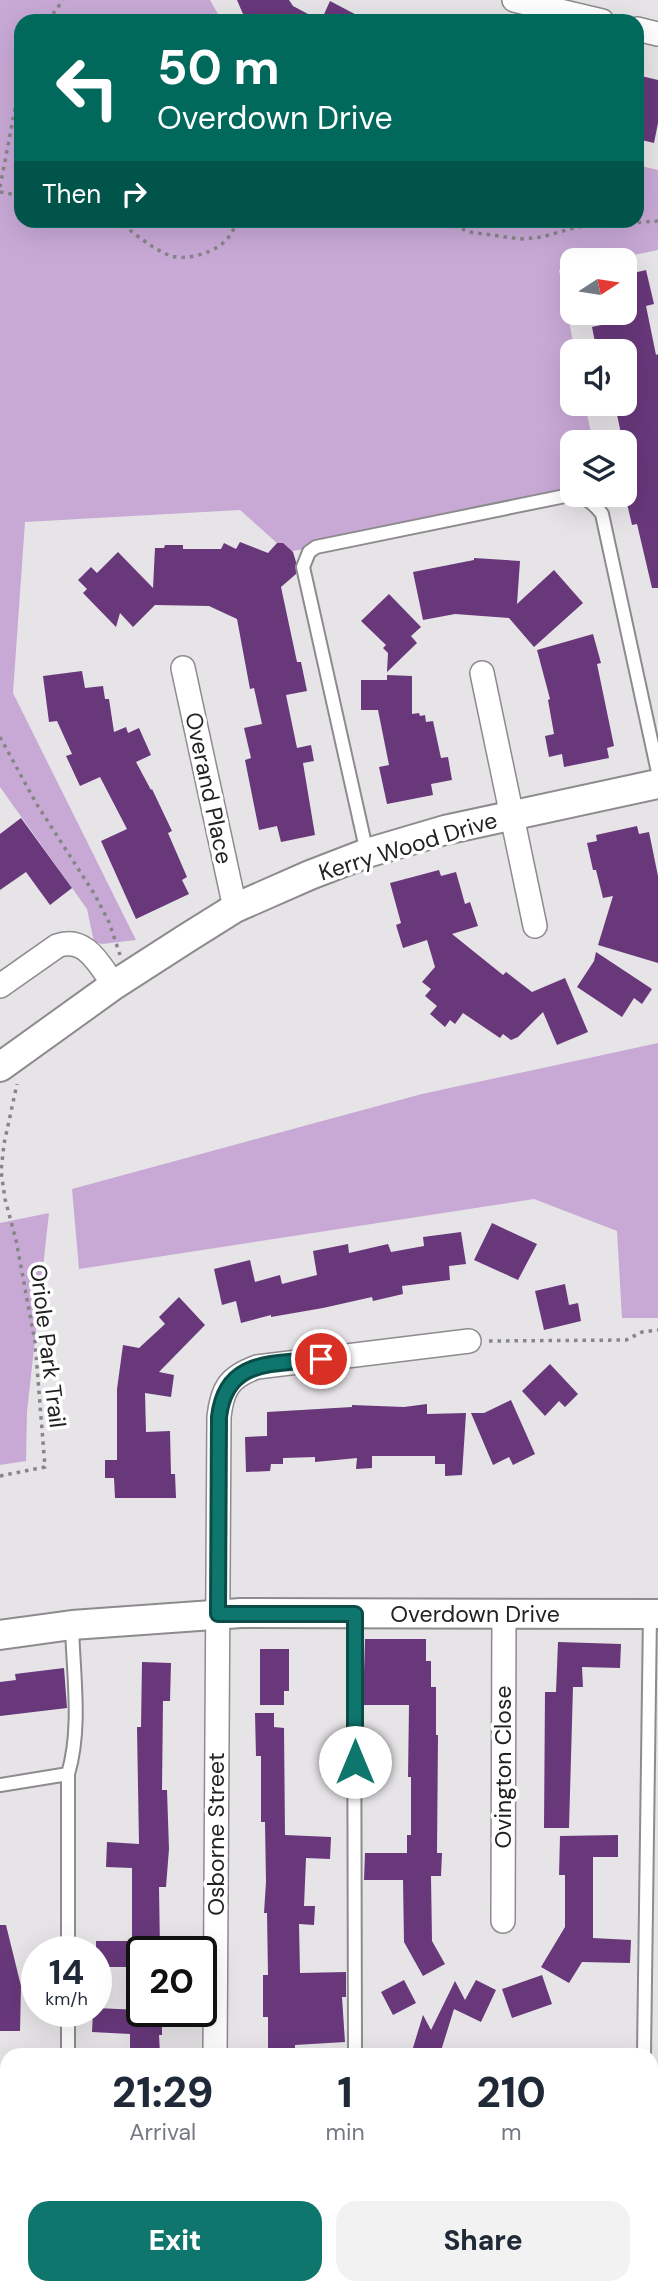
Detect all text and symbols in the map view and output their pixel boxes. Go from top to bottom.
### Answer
text: 50 m [157,35,280,99]
icon: left [42,42,133,133]
text: Overdown Drive [157,97,393,139]
icon: right [115,175,153,213]
text: Then [42,177,101,211]
north arrow [560,248,637,326]
map controls [560,248,637,507]
button: sound [560,339,637,416]
button: layers [560,430,637,507]
street label: Overand Place [178,709,240,867]
street label: Kerry Wood Drive [315,805,501,887]
street label: Oriole Park Trail [23,1262,73,1430]
pin [291,1329,351,1389]
icon: arrive [302,1340,340,1378]
street label: Overdown Drive [390,1599,560,1629]
street label: Ovington Close [488,1685,518,1849]
position arrow [318,1725,392,1799]
street label: Osborne Street [201,1752,231,1916]
speed limit sign: 20 [126,1936,217,2027]
text: 14 [49,1949,84,1995]
text: km/h [45,1987,88,2011]
text: 21:29 [112,2065,213,2120]
text: 1 [337,2065,353,2120]
text: 210 [477,2065,546,2120]
text: Arrival [129,2117,196,2147]
text: min [325,2117,365,2147]
text: m [501,2117,522,2147]
button: Exit [28,2201,322,2281]
button: Share [336,2201,630,2281]

